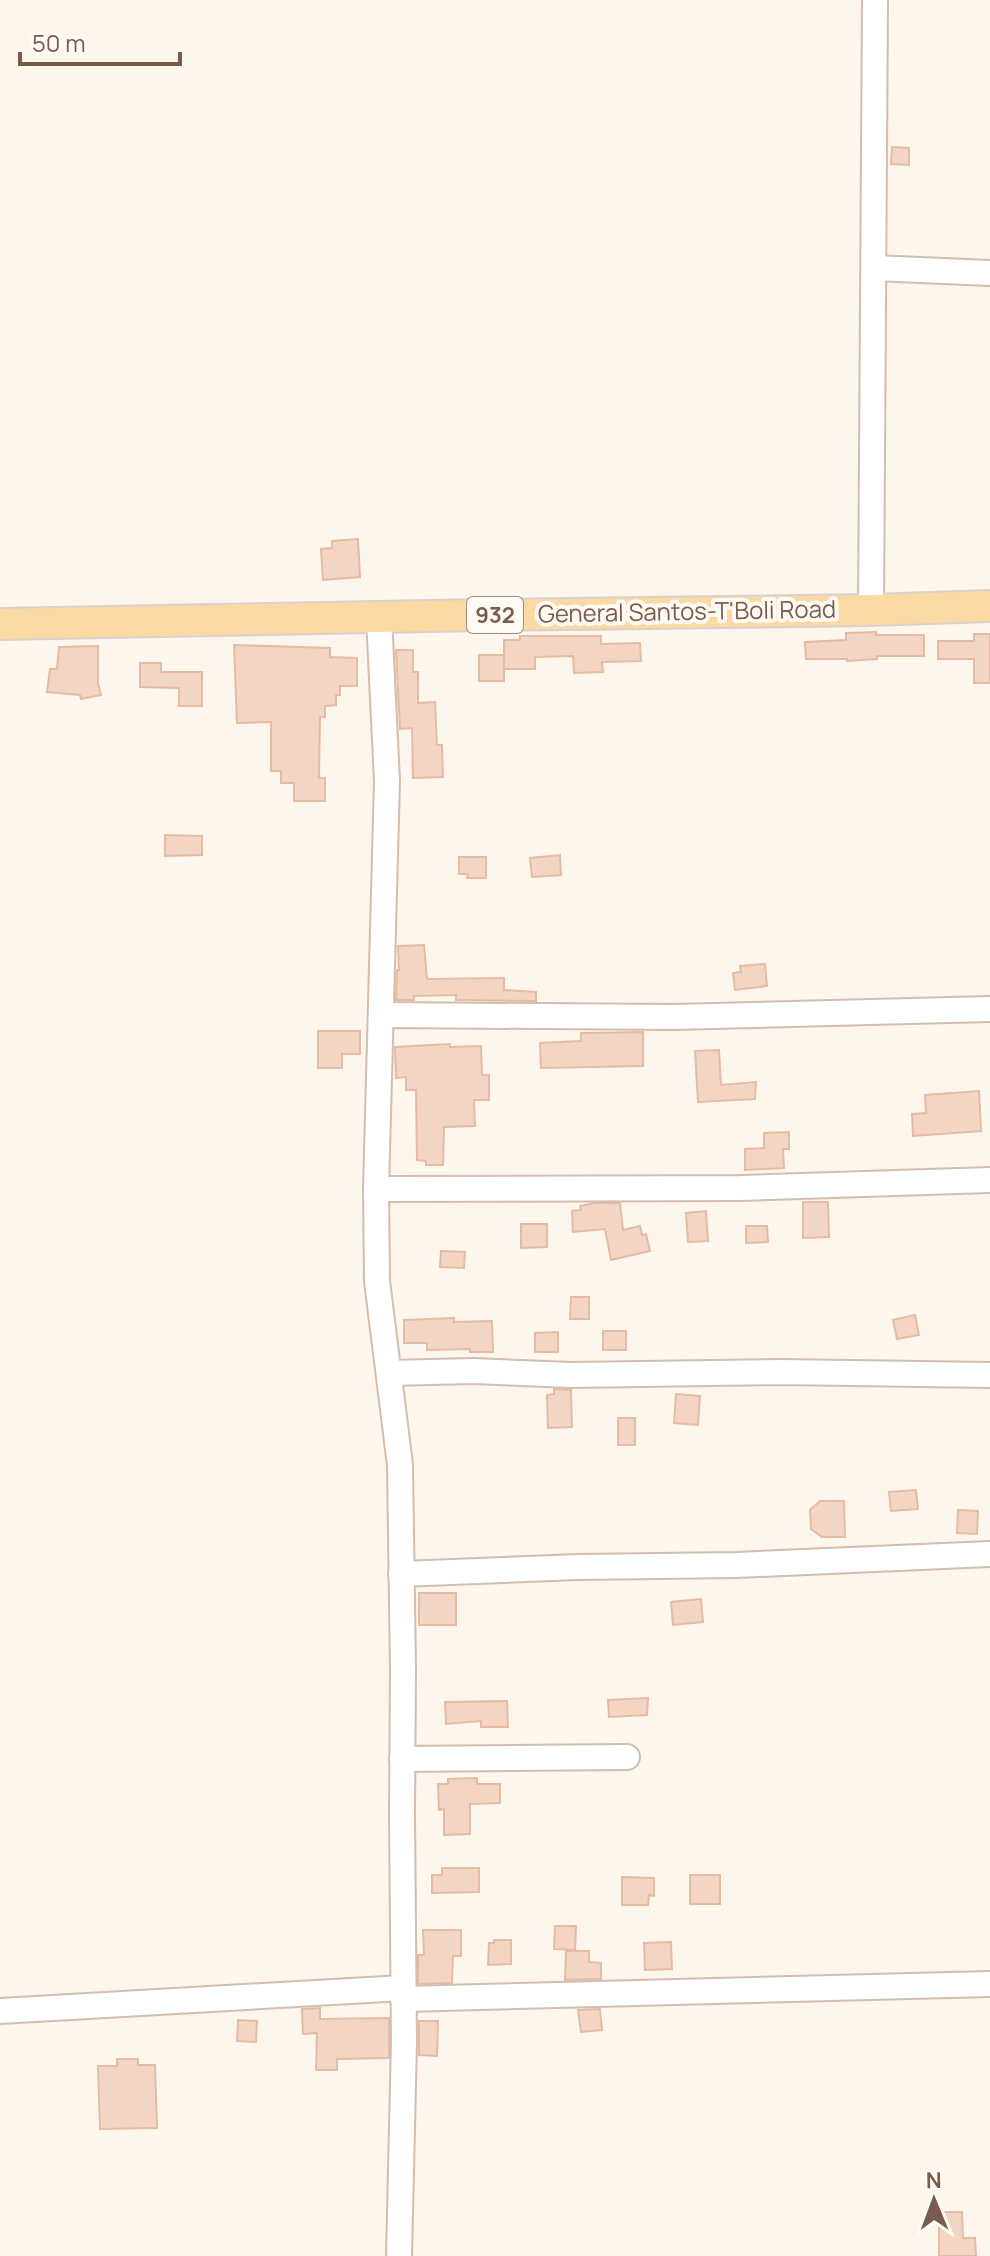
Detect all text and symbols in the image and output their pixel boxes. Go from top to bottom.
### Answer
scale bar [20,16,180,66]
text: 50 m [32,26,86,59]
street label: General Santos-T'Boli Road [538,591,836,630]
road number: 932 [467,597,523,633]
north arrow [894,2160,974,2240]
text: N [925,2165,942,2195]

